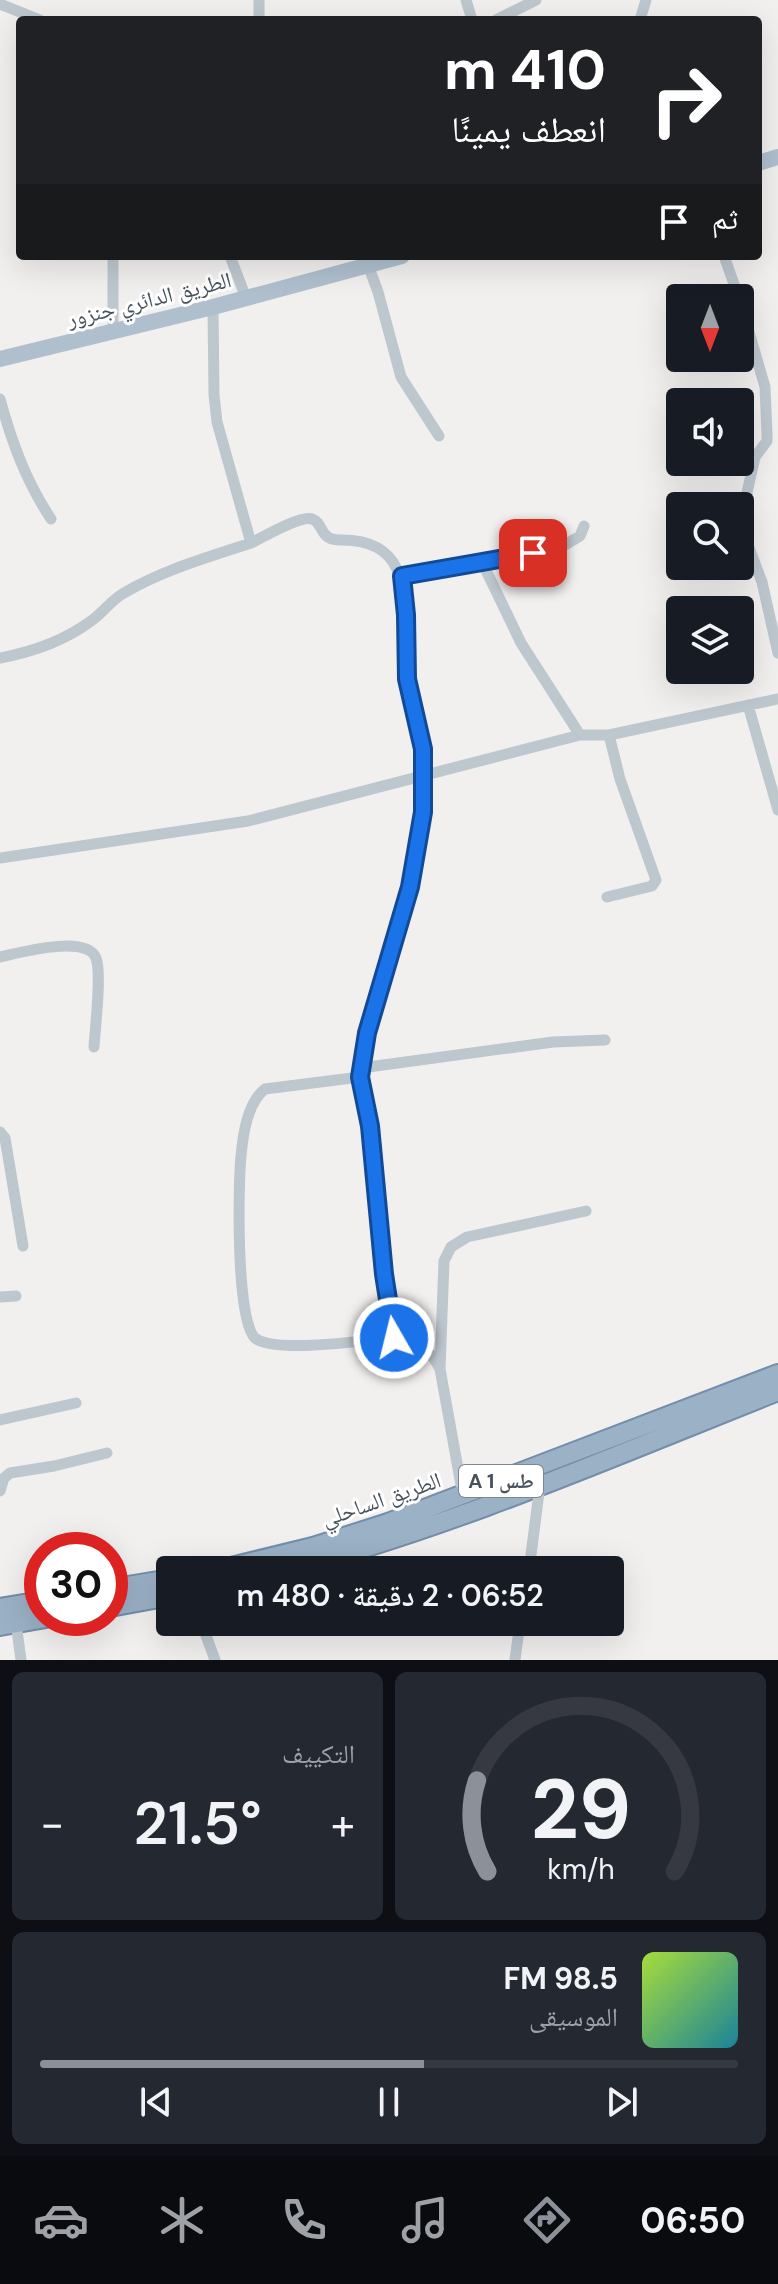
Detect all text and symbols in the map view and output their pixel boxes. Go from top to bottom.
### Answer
text: 410 m [444,33,606,106]
icon: right [634,48,738,152]
text: انعطف يمينًا [451,106,606,153]
text: ثم [712,199,738,238]
icon: arrive [652,200,696,244]
street label: الطريق الدائري جنزور [63,265,235,337]
north arrow [666,284,754,372]
map controls [666,284,754,684]
button: sound [666,388,754,476]
button: search [666,492,754,580]
pin [499,519,567,587]
icon: arrive [511,531,555,575]
button: layers [666,596,754,684]
position arrow [352,1296,436,1380]
street label: الطريق الساحلي [317,1465,446,1536]
road number: A 1 طس [459,1465,543,1497]
speed limit sign: 30 [24,1532,128,1636]
text: 06:52 · 2 دقيقة · 480 m [236,1576,544,1615]
text: التكييف [282,1737,355,1771]
text: 29 [530,1755,631,1864]
text: 21.5° [133,1784,262,1863]
text: − [40,1795,64,1853]
text: + [331,1795,355,1853]
text: km/h [547,1851,614,1888]
text: 98.5 FM [504,1959,618,1998]
text: الموسيقى [529,2000,618,2034]
icon: previous [134,2080,178,2124]
icon: pause [367,2080,411,2124]
icon: next [600,2080,644,2124]
icon: car [33,2192,89,2248]
icon: climate [154,2192,210,2248]
icon: phone [276,2192,332,2248]
icon: music [397,2192,453,2248]
icon: directions [519,2192,575,2248]
text: 06:50 [640,2197,745,2244]

